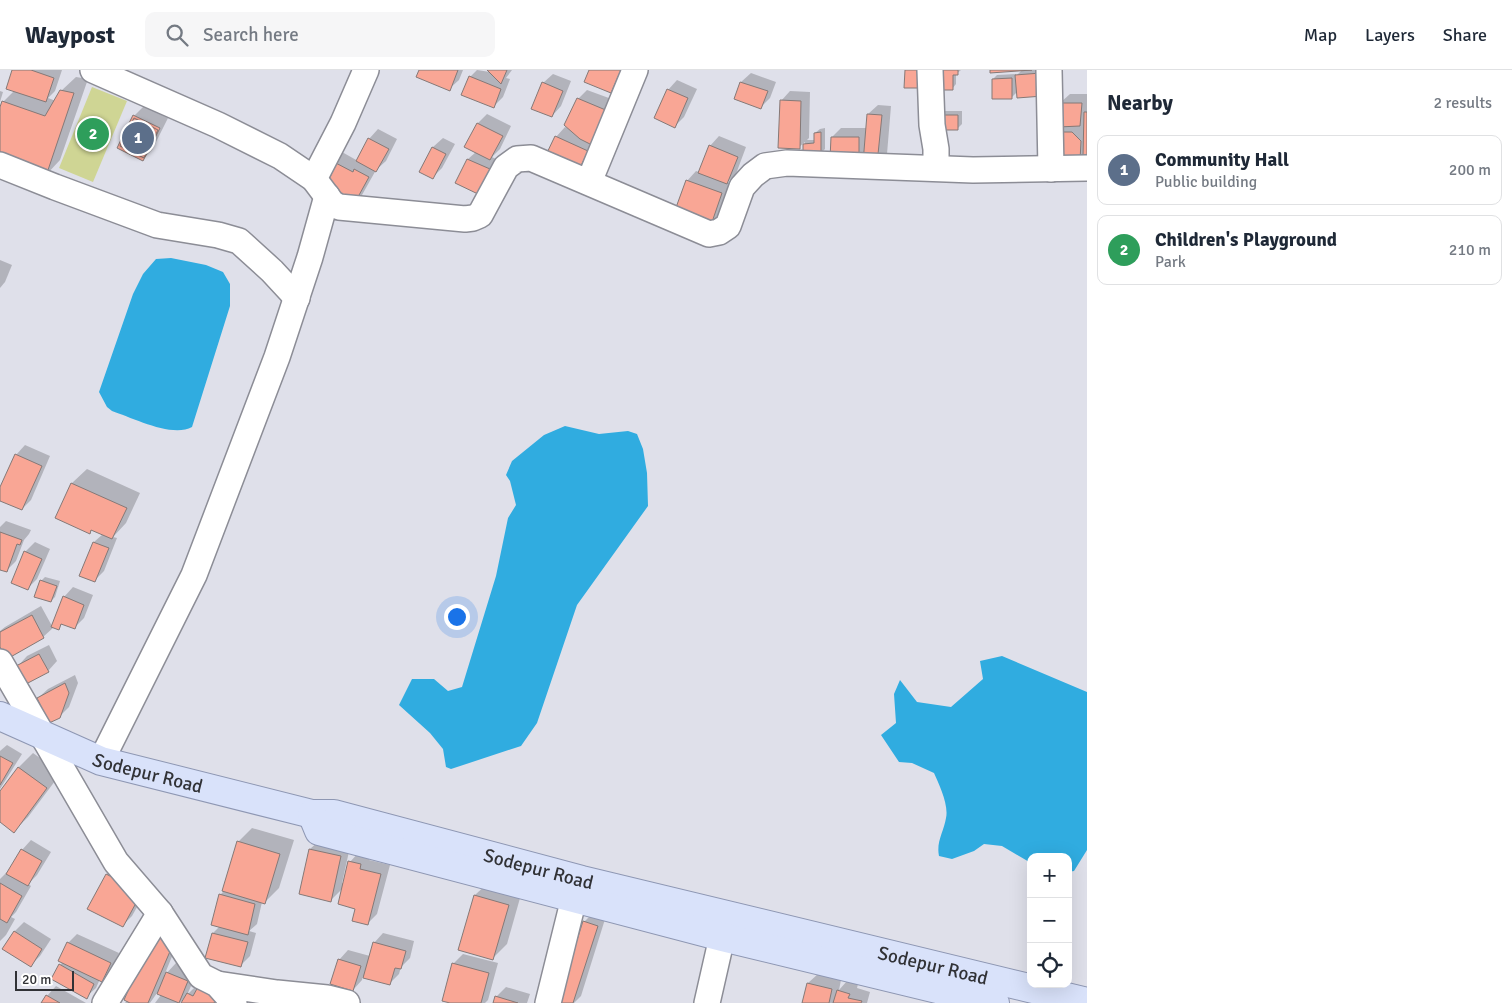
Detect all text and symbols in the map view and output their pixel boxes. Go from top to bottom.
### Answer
search box [145,12,495,57]
text: Waypost [25,20,115,50]
icon: search [163,21,191,49]
text: Search here [203,23,299,47]
text: Map [1304,24,1337,46]
text: Layers [1365,24,1415,46]
text: Share [1443,24,1487,46]
text: Nearby [1107,90,1173,116]
text: 2 results [1433,93,1492,113]
pin: 2 [77,115,109,153]
pin: 1 [122,119,154,157]
text: Community Hall [1155,148,1289,172]
text: 1 [1120,160,1128,180]
text: 200 m [1449,160,1491,180]
text: Public building [1155,172,1257,192]
text: Children's Playground [1155,228,1337,252]
text: 2 [1120,240,1128,260]
text: 210 m [1449,240,1491,260]
text: Park [1155,252,1186,272]
your location [444,604,470,630]
street label: Sodepur Road [89,748,205,799]
street label: Sodepur Road [481,843,596,895]
map controls [1027,853,1072,988]
button: + [1027,853,1072,898]
button: − [1027,898,1072,943]
street label: Sodepur Road [875,941,990,991]
button: locate [1027,943,1072,988]
scale bar [15,968,74,991]
text: 20 m [22,971,51,988]

